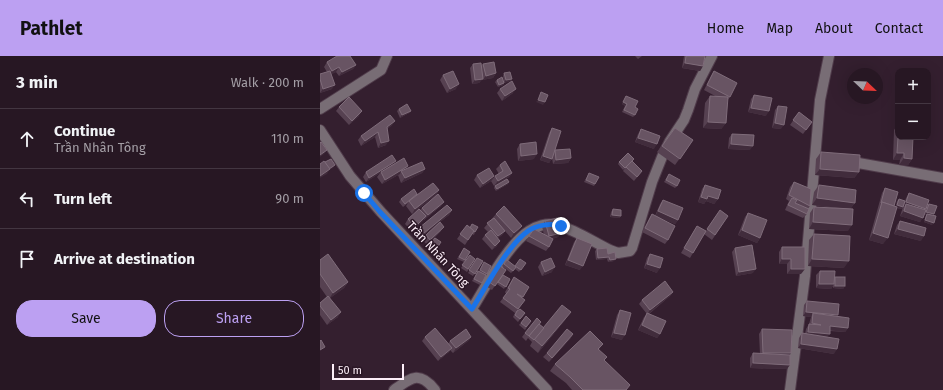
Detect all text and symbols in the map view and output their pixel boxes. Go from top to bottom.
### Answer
text: Pathlet [20,17,83,40]
text: Home [707,20,744,37]
text: Map [766,20,793,37]
text: About [815,20,853,37]
text: Contact [875,20,923,37]
north arrow [847,68,883,104]
map controls [895,68,931,140]
button: + [895,68,931,104]
text: 3 min [16,72,58,93]
text: Walk · 200 m [231,75,304,90]
button: − [895,104,931,140]
text: Continue [54,122,115,140]
icon: ahead [16,128,38,150]
text: 110 m [271,131,304,146]
text: Trần Nhân Tông [54,140,146,155]
route start [355,184,373,202]
icon: left [16,188,38,210]
text: Turn left [54,190,112,208]
text: 90 m [275,191,304,206]
route end [552,217,570,235]
street label: Trần Nhân Tông [404,218,473,290]
icon: arrive [16,248,38,270]
text: Arrive at destination [54,250,195,268]
button: Save [16,300,156,337]
button: Share [164,300,304,337]
scale bar [332,362,404,381]
text: 50 m [338,364,362,377]

